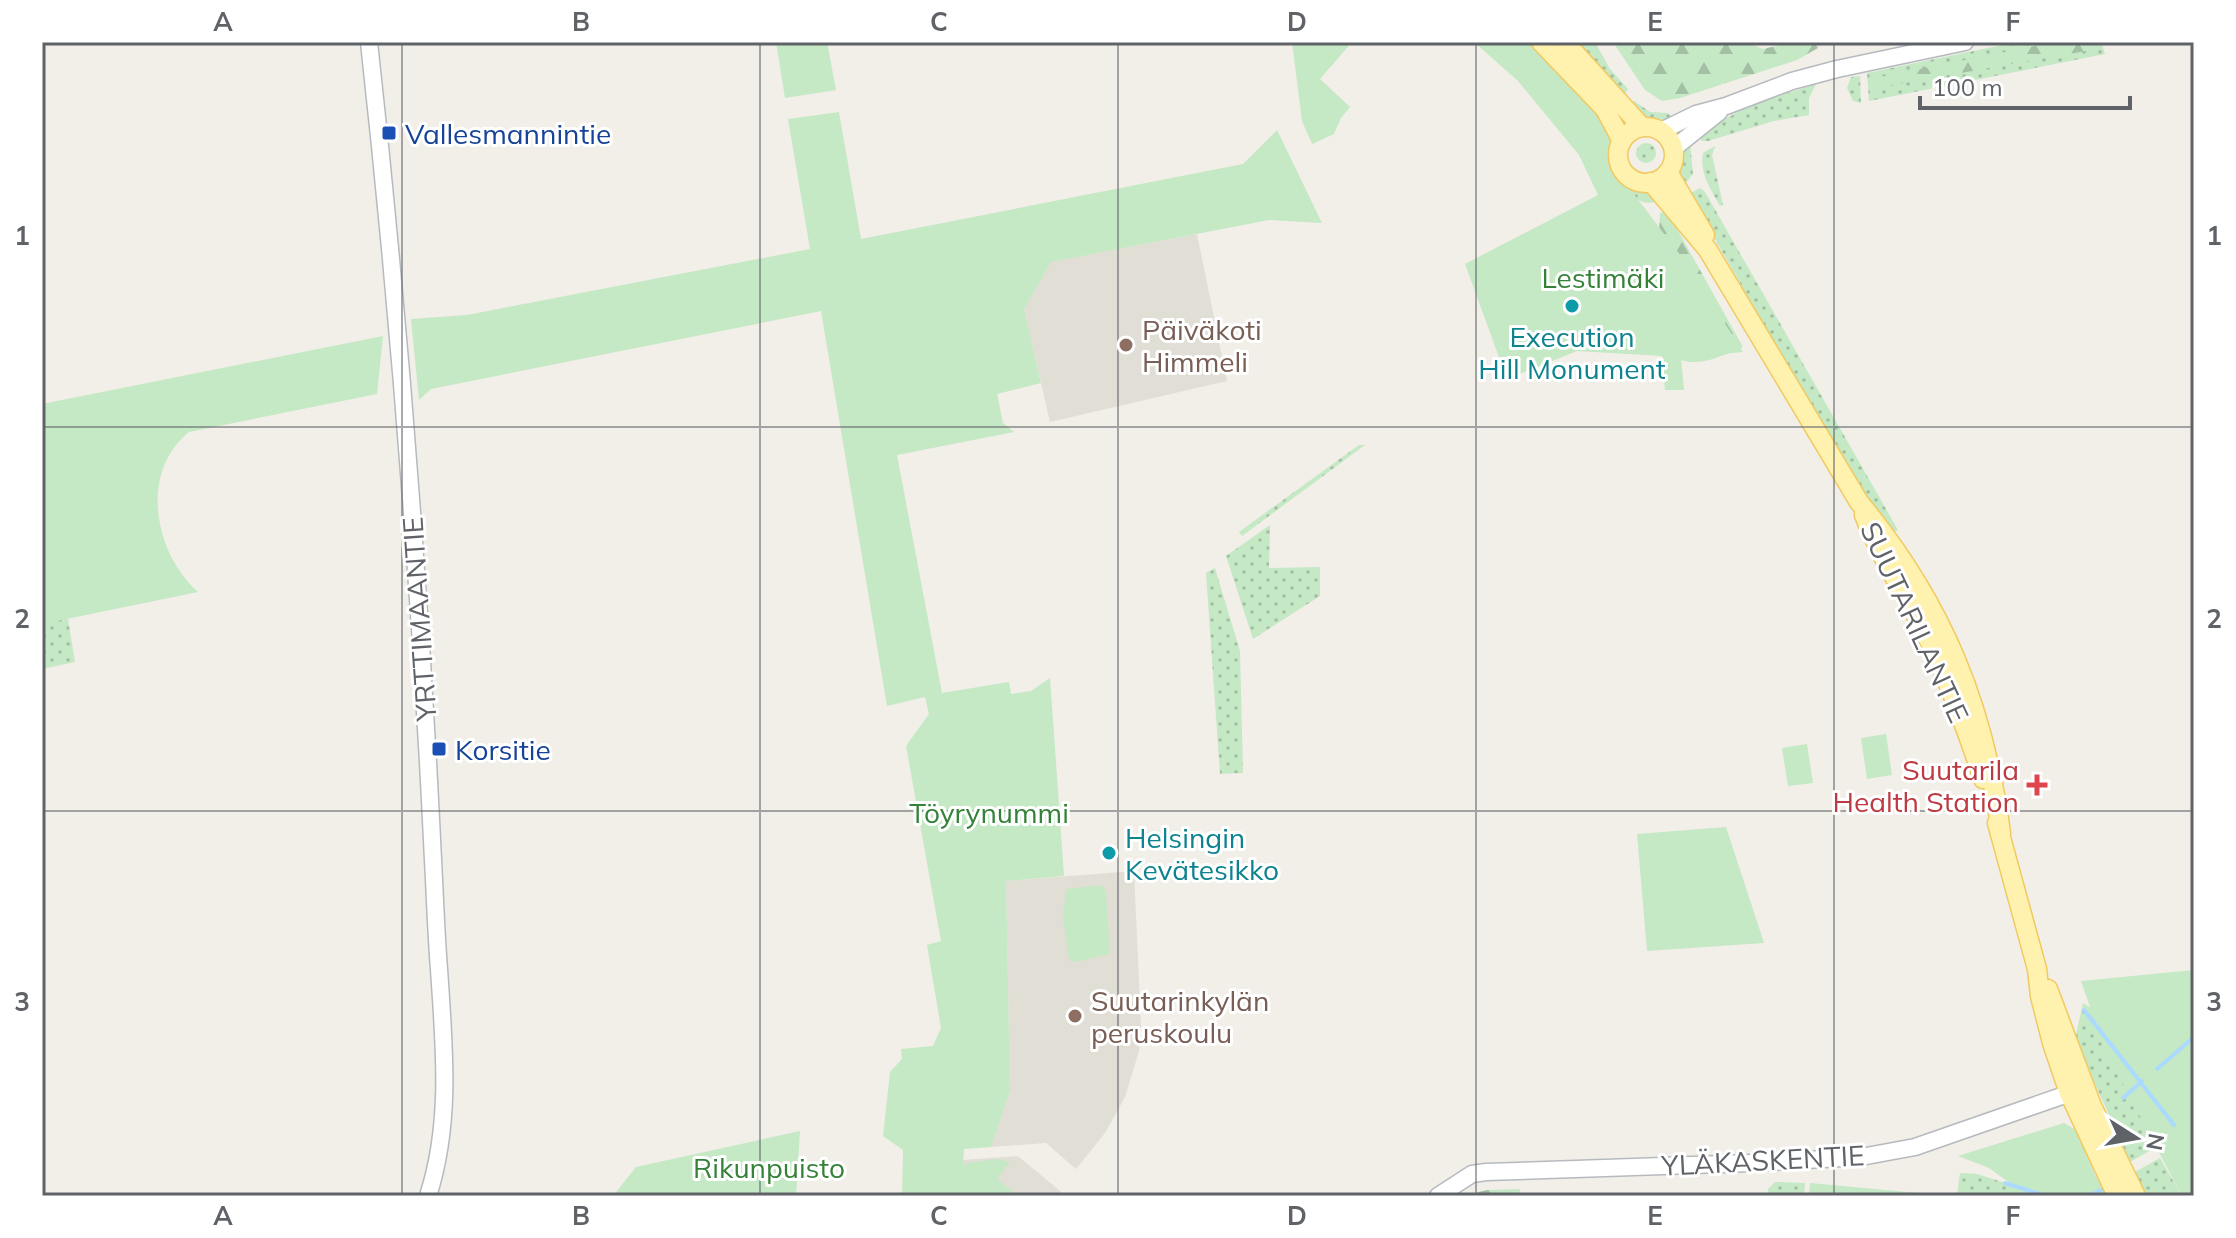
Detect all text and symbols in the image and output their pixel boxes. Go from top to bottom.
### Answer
text: A [213,5,233,38]
text: B [572,5,590,38]
text: C [930,5,948,38]
text: D [1287,5,1307,38]
text: E [1647,5,1663,38]
text: F [2006,5,2021,38]
scale bar [1920,60,2130,110]
text: 100 m [1932,72,2003,102]
place label: Vallesmannintie [405,116,611,151]
marker: Vallesmannintie [380,124,398,142]
text: 1 [14,219,30,252]
text: 1 [2206,219,2222,252]
park label: Lestimäki [1541,260,1665,295]
marker: Execution Hill Monument [1563,297,1581,315]
place label: Päiväkoti Himmeli [1142,312,1262,379]
place label: Execution Hill Monument [1478,319,1666,386]
marker: Päiväkoti Himmeli [1117,336,1135,354]
street label: YRTTIMAANTIE [394,516,444,723]
street label: SUUTARILANTIE [1853,516,1977,728]
text: 2 [14,602,30,635]
text: 2 [2206,602,2222,635]
place label: Korsitie [455,732,551,767]
marker: Korsitie [430,740,448,758]
place label: Suutarila Health Station [1832,752,2019,819]
marker: Suutarila Health Station [2026,774,2048,796]
park label: Töyrynummi [909,795,1069,830]
place label: Helsingin Kevätesikko [1125,820,1279,887]
marker: Helsingin Kevätesikko [1100,844,1118,862]
place label: Suutarinkylän peruskoulu [1091,983,1269,1050]
text: 3 [14,985,30,1018]
text: 3 [2206,985,2222,1018]
marker: Suutarinkylän peruskoulu [1066,1007,1084,1025]
north arrow [2096,1098,2176,1178]
text: N [2140,1131,2171,1153]
street label: YLÄKASKENTIE [1660,1137,1865,1183]
park label: Rikunpuisto [693,1150,845,1185]
text: A [213,1199,233,1232]
text: B [572,1199,590,1232]
text: C [930,1199,948,1232]
text: D [1287,1199,1307,1232]
text: E [1647,1199,1663,1232]
text: F [2006,1199,2021,1232]

